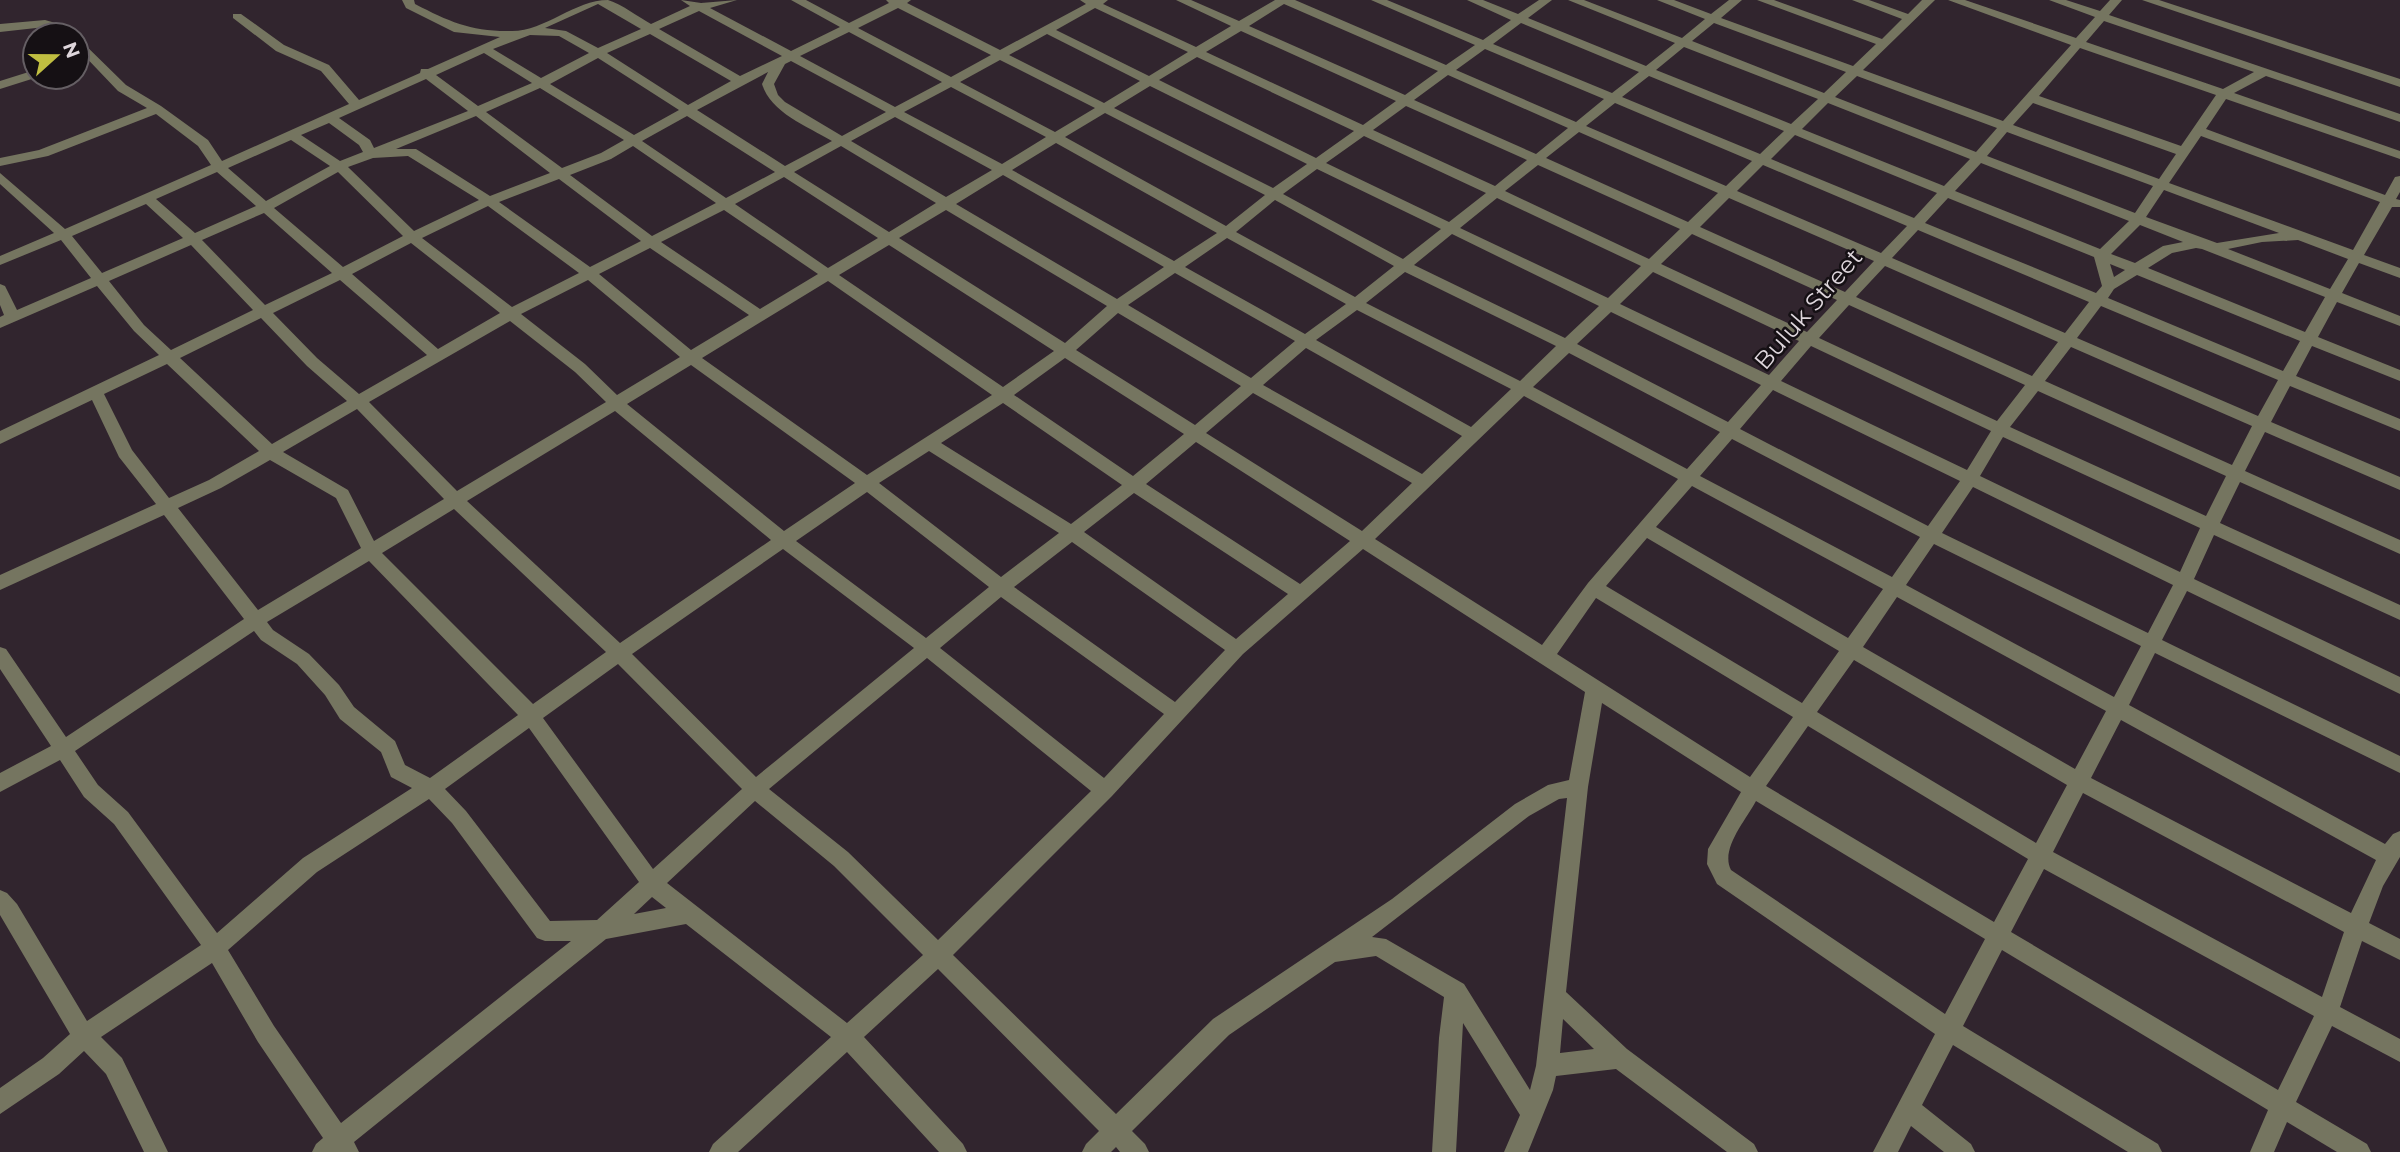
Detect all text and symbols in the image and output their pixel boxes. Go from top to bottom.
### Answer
north arrow [21,21,91,91]
text: N [58,39,85,61]
street label: Buluk Street [1748,243,1868,375]

